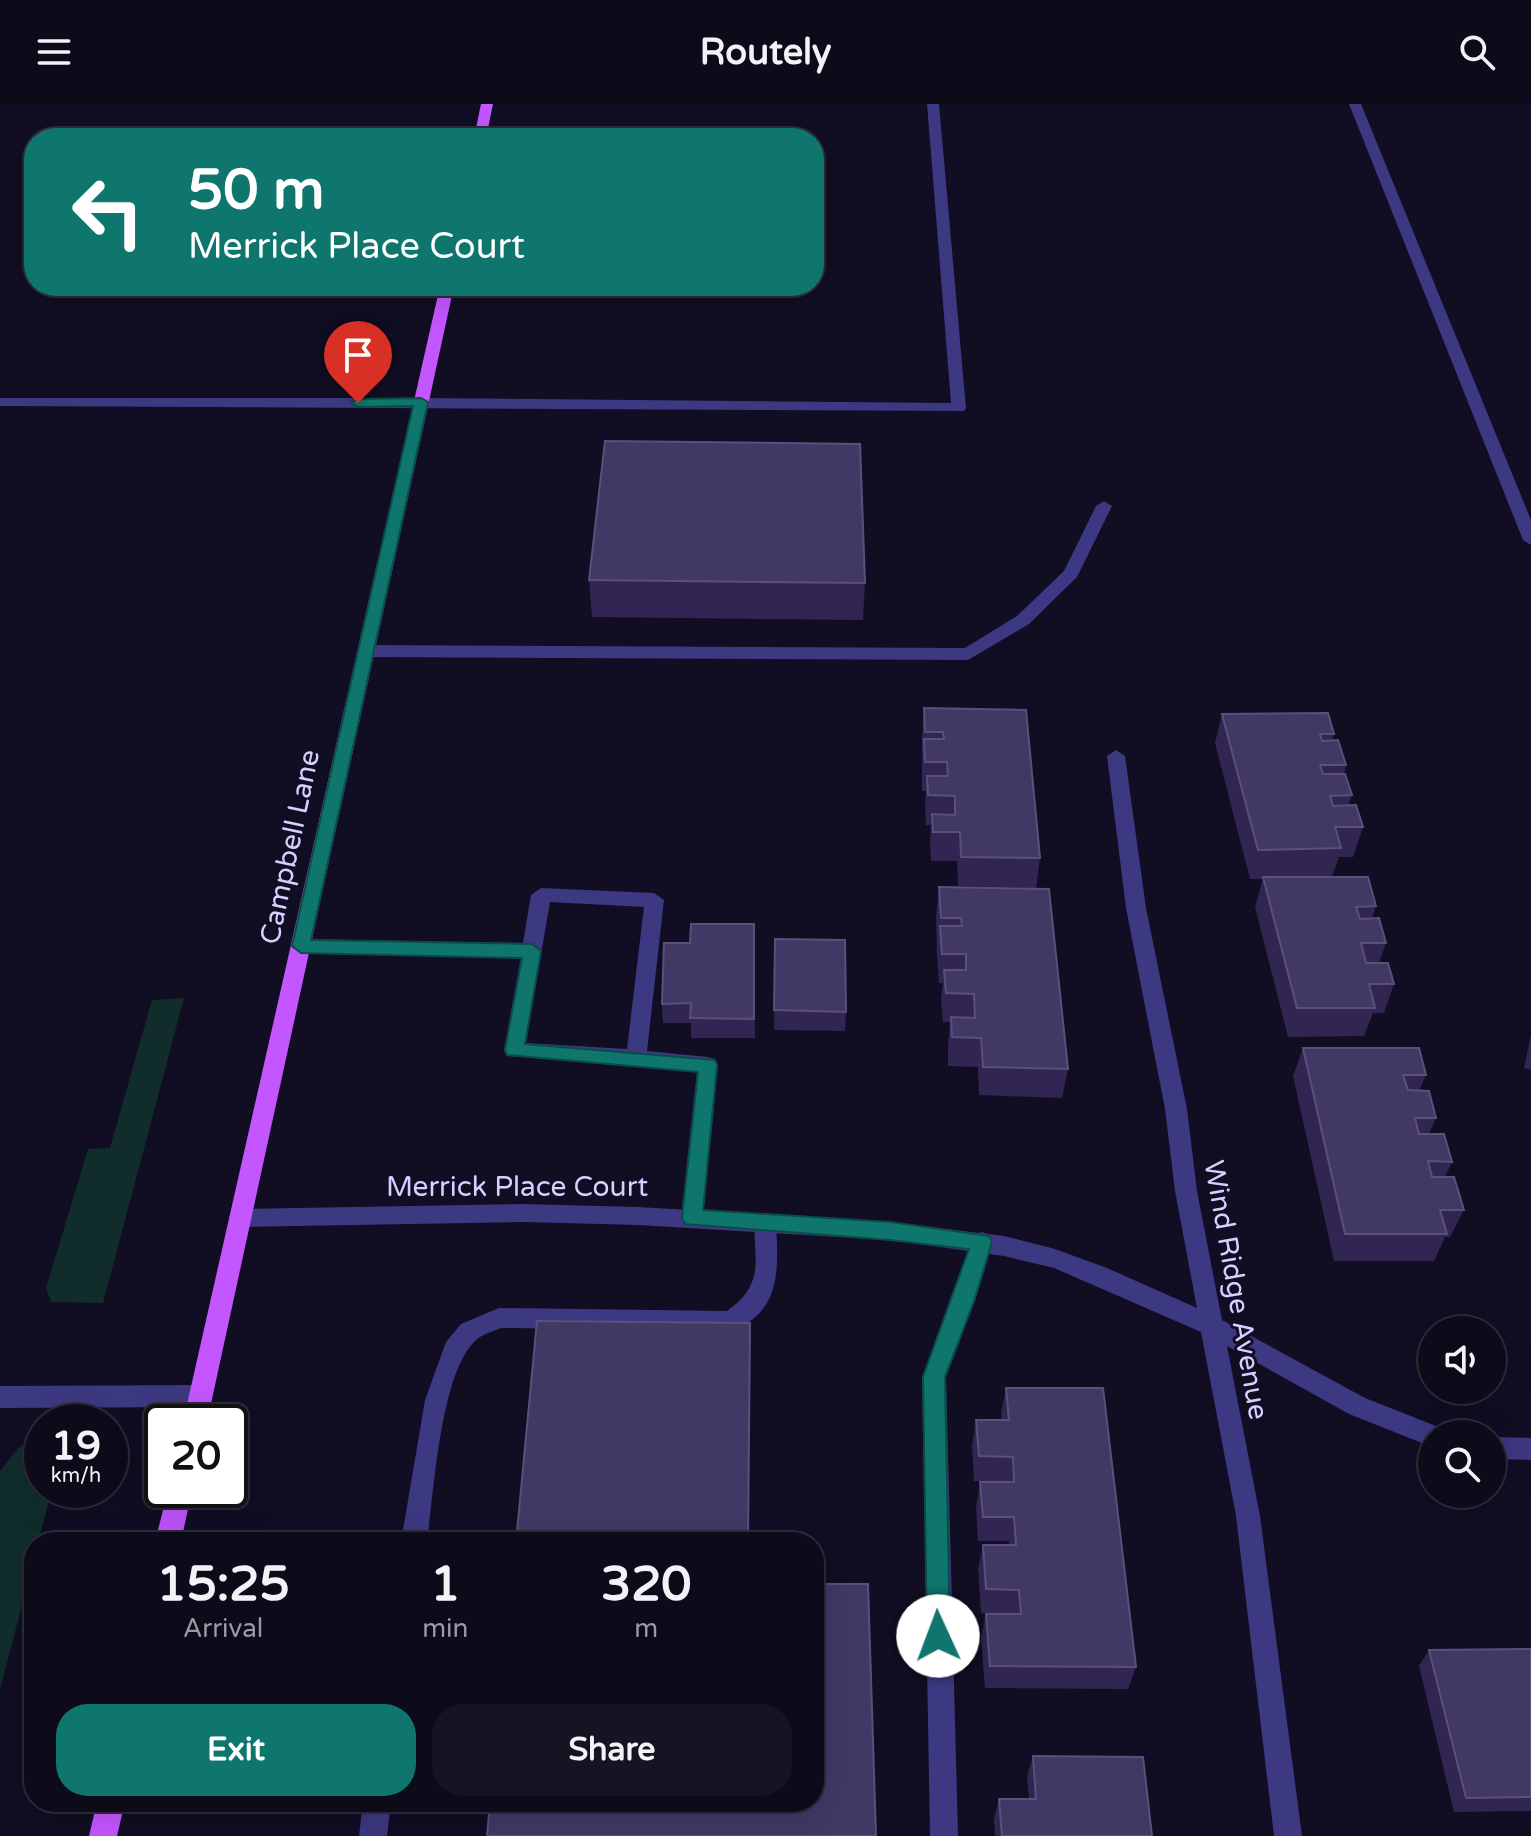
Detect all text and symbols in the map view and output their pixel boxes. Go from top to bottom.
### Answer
icon: menu [32,30,76,74]
icon: search [1455,30,1499,74]
text: Routely [700,31,831,74]
text: 50 m [188,157,324,224]
icon: left [56,160,160,264]
text: Merrick Place Court [188,225,525,268]
pin [324,321,392,403]
icon: arrive [336,333,380,377]
street label: Campbell Lane [253,747,327,947]
street label: Wind Ridge Avenue [1196,1158,1276,1422]
street label: Merrick Place Court [386,1170,648,1204]
map controls [1418,1316,1506,1508]
button: sound [1418,1316,1506,1404]
speed limit sign: 20 [144,1404,248,1508]
button: search [1418,1420,1506,1508]
text: 19 [51,1422,101,1470]
text: km/h [51,1464,101,1488]
text: 15:25 [157,1556,290,1614]
text: 1 [430,1556,460,1614]
text: 320 [601,1556,691,1614]
position arrow [896,1594,980,1678]
text: Arrival [183,1613,263,1644]
text: min [422,1613,468,1644]
text: m [634,1613,658,1644]
button: Exit [56,1704,416,1796]
button: Share [432,1704,792,1796]

